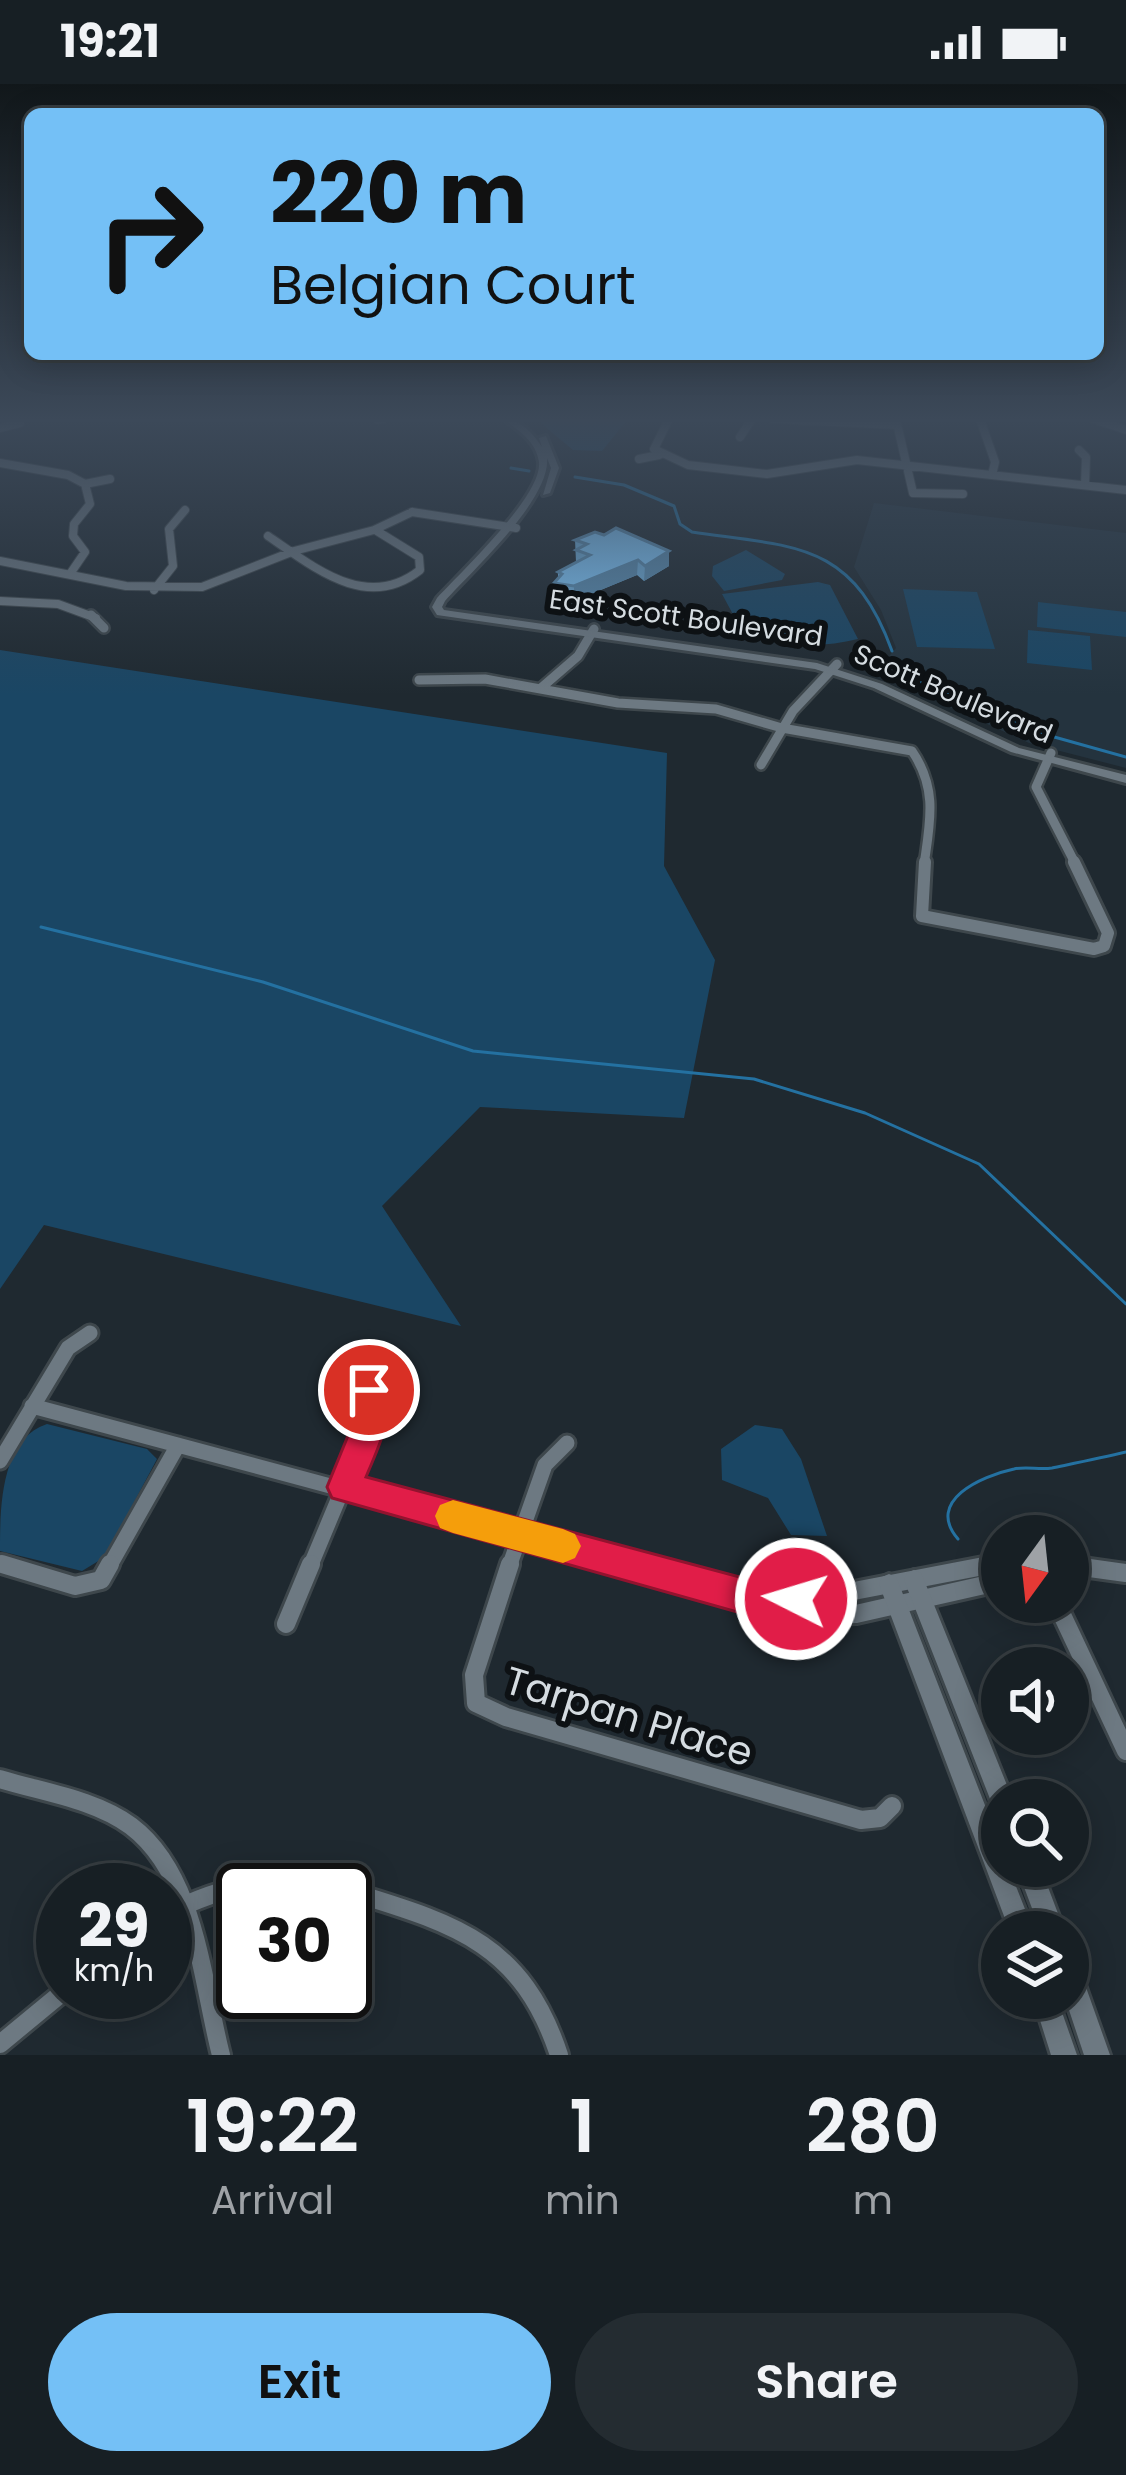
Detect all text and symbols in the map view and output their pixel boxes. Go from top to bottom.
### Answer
text: 19:21 [60,10,160,73]
text: 220 m [270,135,527,252]
icon: right [72,156,228,312]
text: Belgian Court [270,247,636,323]
street label: East Scott Boulevard [547,580,825,655]
street label: Scott Boulevard [848,635,1058,752]
pin [318,1339,420,1441]
icon: arrive [336,1357,402,1423]
north arrow [981,1515,1089,1623]
map controls [981,1515,1089,2019]
position arrow [733,1536,859,1662]
button: sound [981,1647,1089,1755]
street label: Tarpan Place [498,1653,760,1780]
button: search [981,1779,1089,1887]
speed limit sign: 30 [216,1863,372,2019]
text: 29 [78,1884,150,1968]
button: layers [981,1911,1089,2019]
text: km/h [74,1949,154,1992]
text: 19:22 [186,2076,359,2177]
text: 1 [569,2076,595,2177]
text: 280 [806,2076,940,2177]
text: Arrival [211,2173,334,2228]
text: min [545,2173,620,2228]
text: m [853,2173,893,2228]
button: Exit [48,2313,551,2451]
button: Share [575,2313,1078,2451]

